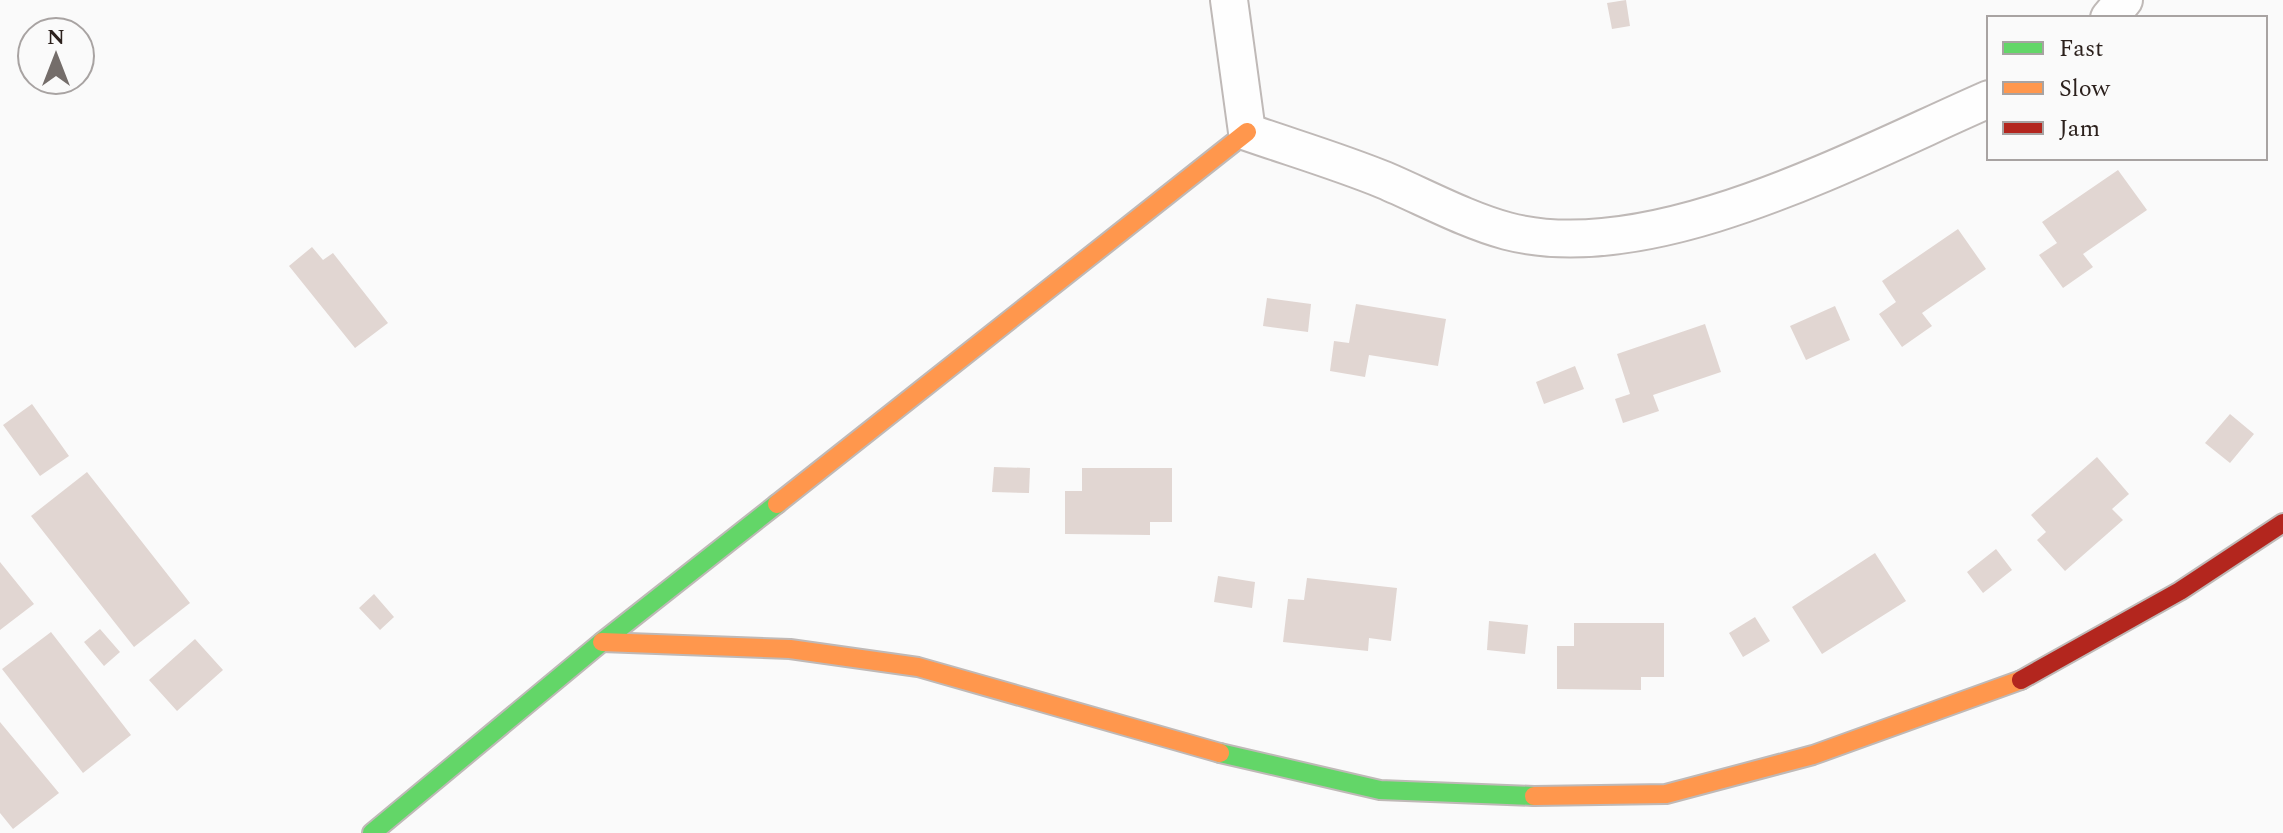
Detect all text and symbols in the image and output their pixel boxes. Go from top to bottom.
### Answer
north arrow [16,16,96,96]
legend [1987,16,2267,160]
text: N [47,21,65,54]
text: Fast [2059,31,2104,67]
text: Slow [2059,71,2111,107]
text: Jam [2059,111,2100,147]

